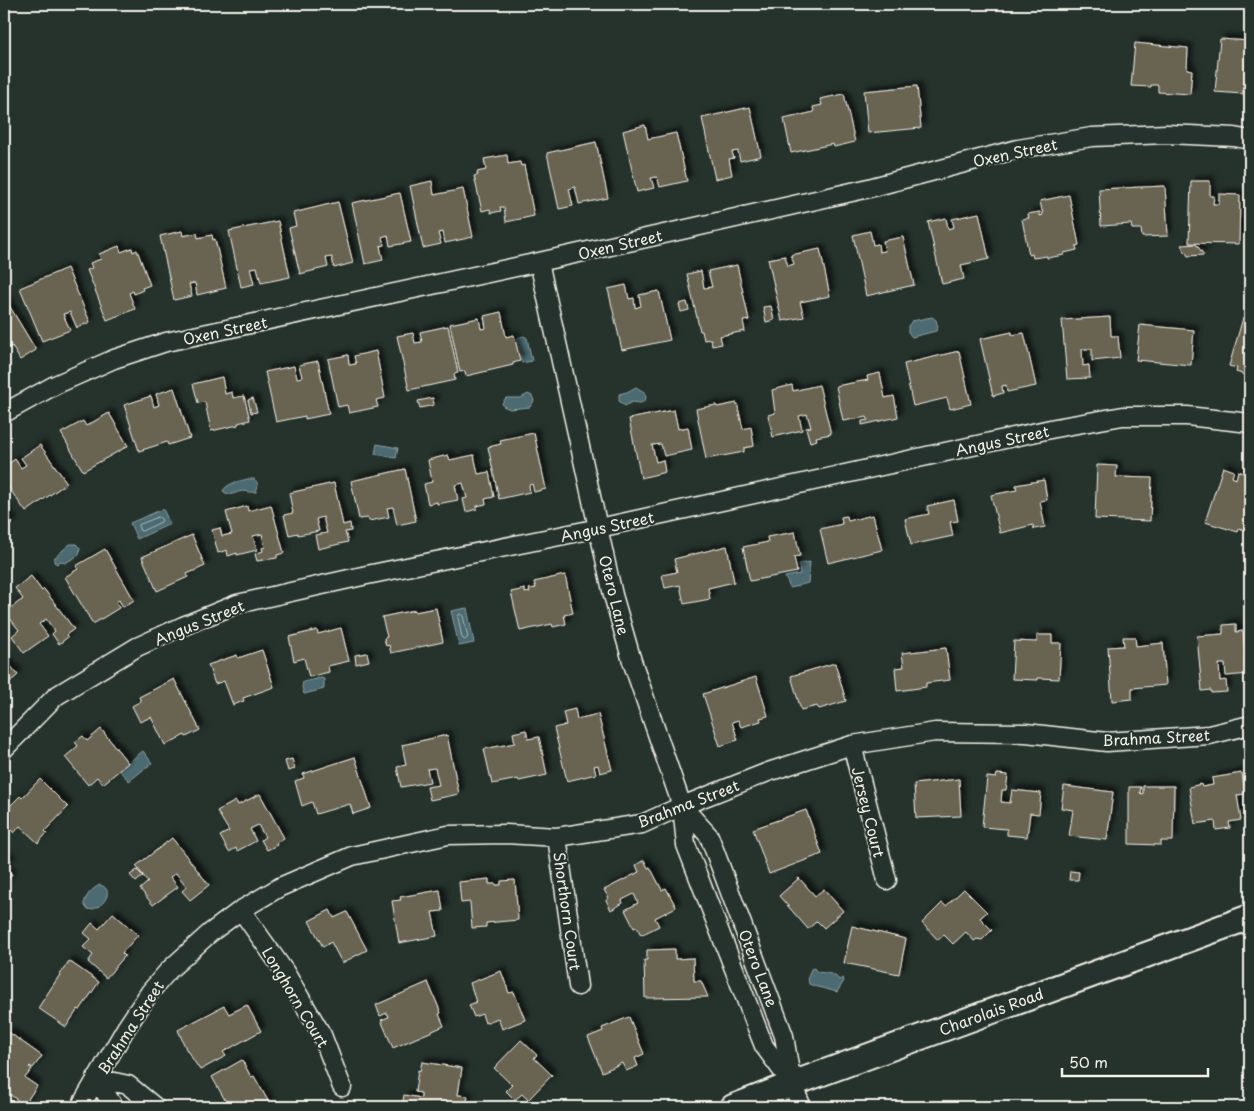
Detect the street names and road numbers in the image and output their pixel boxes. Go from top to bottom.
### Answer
street label: Oxen Street [971,132,1059,172]
street label: Oxen Street [576,223,664,265]
street label: Oxen Street [181,310,269,350]
street label: Angus Street [953,419,1051,461]
street label: Angus Street [558,505,656,547]
street label: Otero Lane [594,553,636,637]
street label: Angus Street [150,593,248,651]
street label: Brahma Street [1102,723,1210,751]
street label: Jersey Court [847,764,891,860]
street label: Brahma Street [634,773,742,833]
street label: Shorthorn Court [548,850,588,972]
street label: Otero Lane [734,926,784,1010]
street label: Longhorn Court [257,942,335,1052]
street label: Brahma Street [91,976,169,1078]
street label: Charolais Road [936,981,1046,1041]

